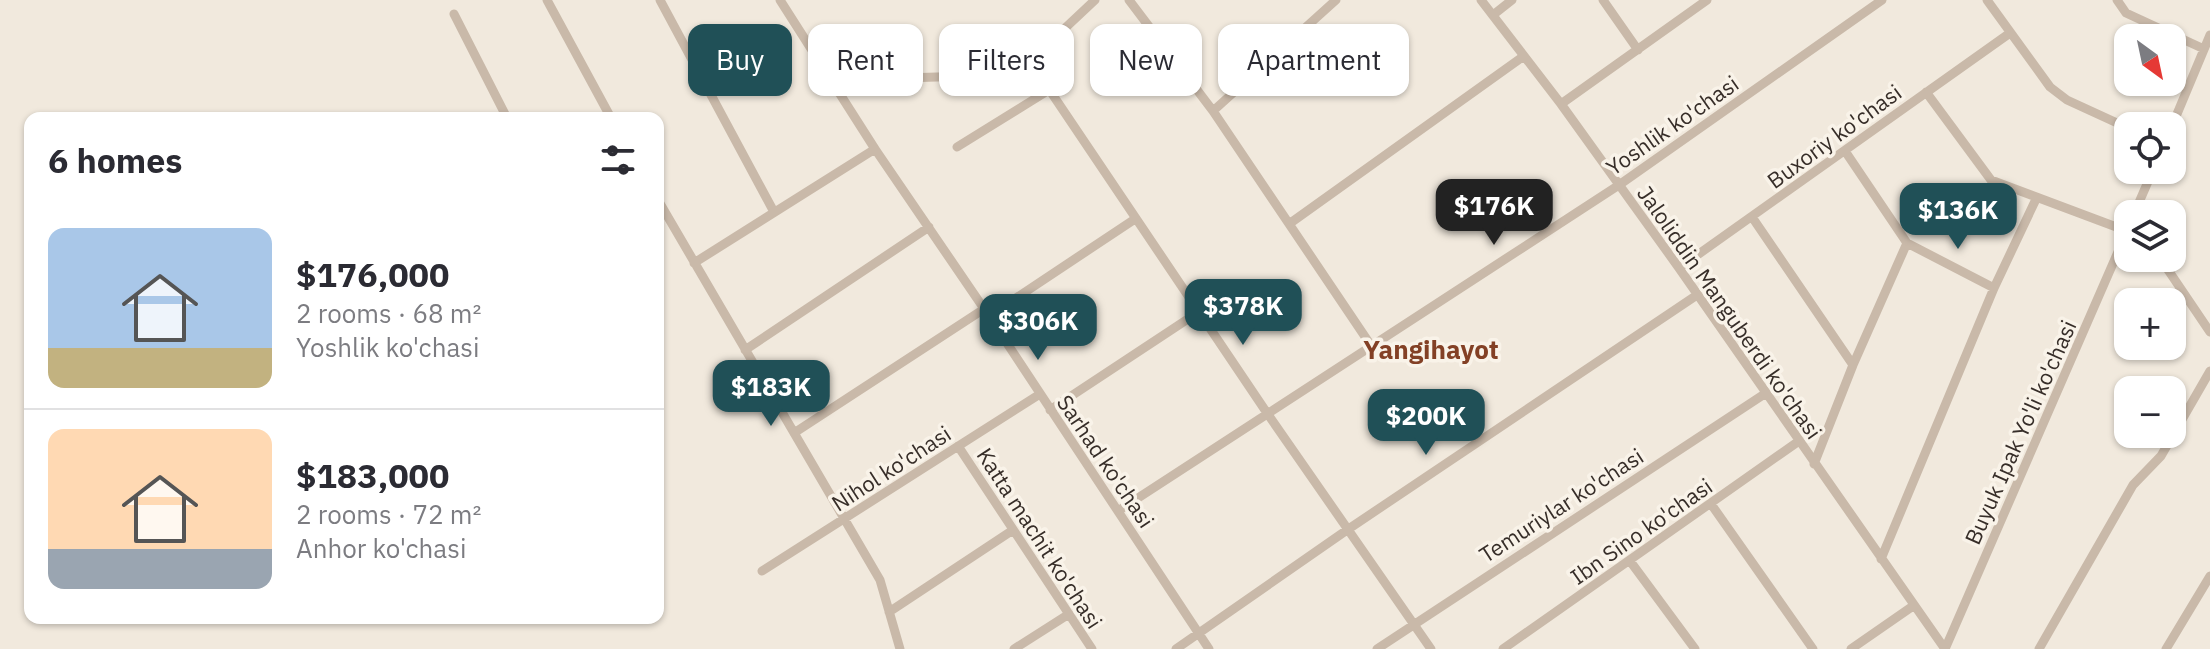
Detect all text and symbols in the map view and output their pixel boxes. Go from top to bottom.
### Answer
chip: Buy [688,24,792,96]
chip: Rent [808,24,923,96]
chip: Filters [939,24,1074,96]
chip: New [1090,24,1202,96]
chip: Apartment [1218,24,1409,96]
north arrow [2114,24,2186,96]
map controls [2114,24,2186,448]
street label: Yoshlik ko'chasi [1600,69,1744,181]
street label: Buxoriy ko'chasi [1761,77,1907,195]
button: locate [2114,112,2186,184]
text: 6 homes [48,138,183,182]
icon: filters [596,138,640,182]
pin: $176K [1438,179,1550,247]
street label: Jaloliddin Manguberdi ko'chasi [1631,179,1829,445]
pin: $136K [1902,183,2014,251]
text: $176K [1454,188,1534,222]
text: $136K [1918,192,1998,226]
button: layers [2114,200,2186,272]
text: $176,000 [296,252,449,296]
icon: home [112,260,208,356]
pin: $378K [1187,279,1299,347]
text: $378K [1203,288,1283,322]
button: + [2114,288,2186,360]
pin: $306K [982,294,1094,362]
text: 2 rooms · 68 m² [296,296,481,330]
text: $306K [998,303,1078,337]
street label: Buyuk Ipak Yo'li ko'chasi [1957,315,2083,549]
text: Yoshlik ko'chasi [296,330,479,364]
district label: Yangihayot [1363,332,1499,366]
pin: $183K [715,360,827,428]
text: $183K [731,369,811,403]
button: − [2114,376,2186,448]
street label: Sarhad ko'chasi [1051,389,1161,533]
pin: $200K [1370,389,1482,457]
text: $200K [1386,398,1466,432]
street label: Nihol ko'chasi [826,419,956,517]
street label: Temuriylar ko'chasi [1473,441,1649,569]
street label: Katta machit ko'chasi [971,442,1109,634]
text: $183,000 [296,453,449,497]
icon: home [112,461,208,557]
street label: Ibn Sino ko'chasi [1564,471,1718,591]
text: 2 rooms · 72 m² [296,497,481,531]
text: Anhor ko'chasi [296,531,466,565]

